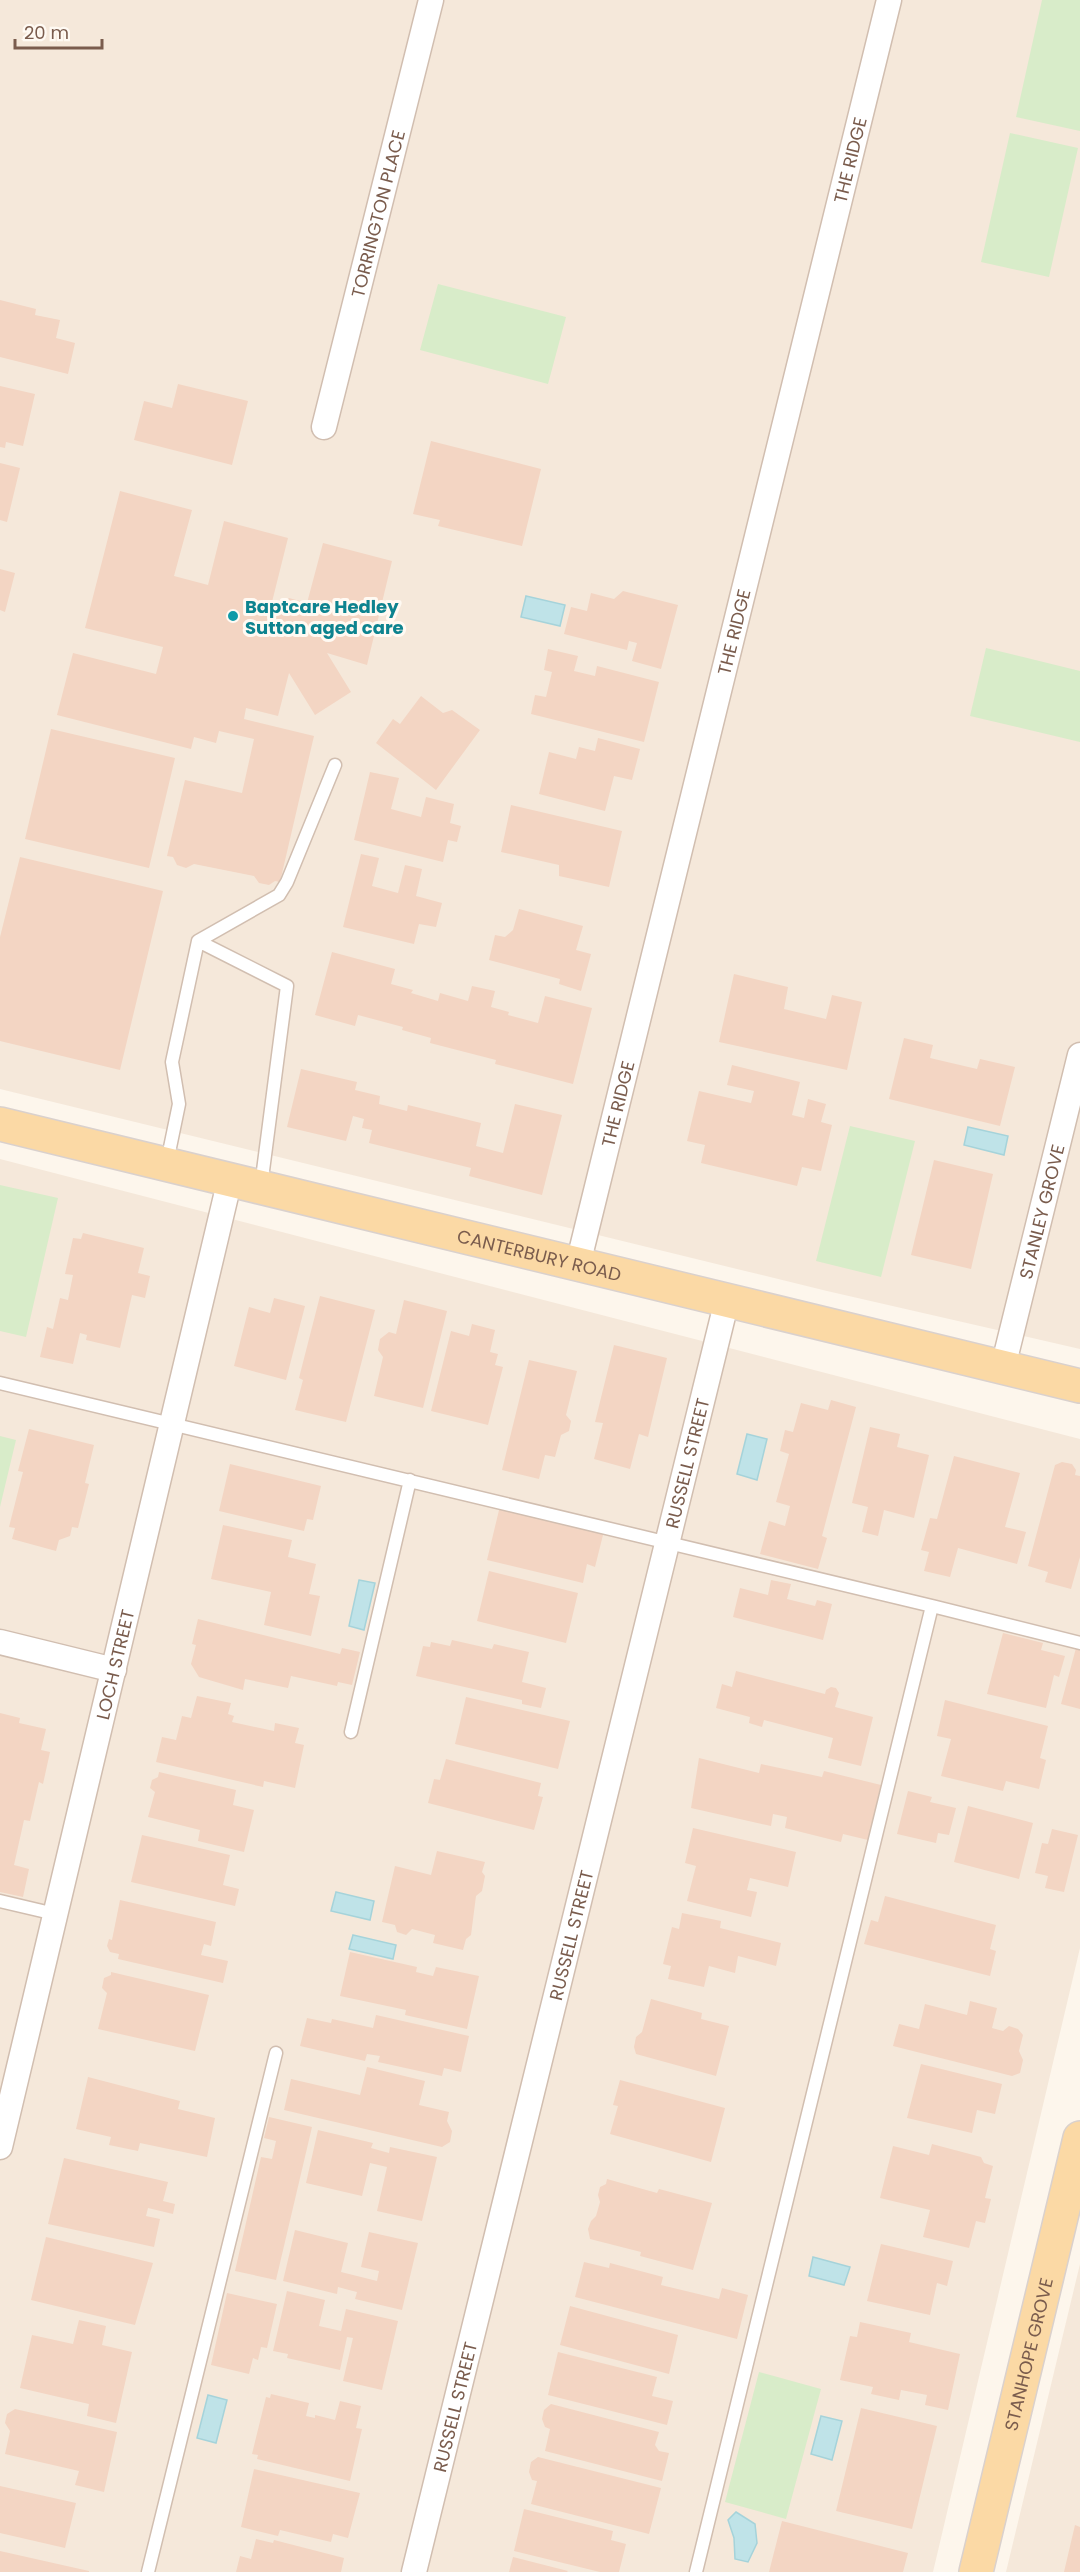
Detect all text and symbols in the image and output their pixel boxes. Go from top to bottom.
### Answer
scale bar [15,12,102,50]
text: 20 m [24,20,69,45]
street label: THE RIDGE [827,114,872,205]
street label: TORRINGTON PLACE [344,127,410,300]
street label: THE RIDGE [711,586,756,677]
place label: Baptcare Hedley Sutton aged care [245,594,404,640]
marker: Baptcare Hedley Sutton aged care [226,609,240,623]
street label: THE RIDGE [595,1058,640,1149]
street label: STANLEY GROVE [1013,1142,1070,1282]
street label: CANTERBURY ROAD [455,1223,624,1287]
street label: RUSSELL STREET [659,1395,715,1531]
street label: LOCH STREET [89,1607,140,1722]
street label: RUSSELL STREET [543,1867,599,2003]
street label: STANHOPE GROVE [998,2275,1059,2433]
street label: RUSSELL STREET [427,2339,483,2475]

